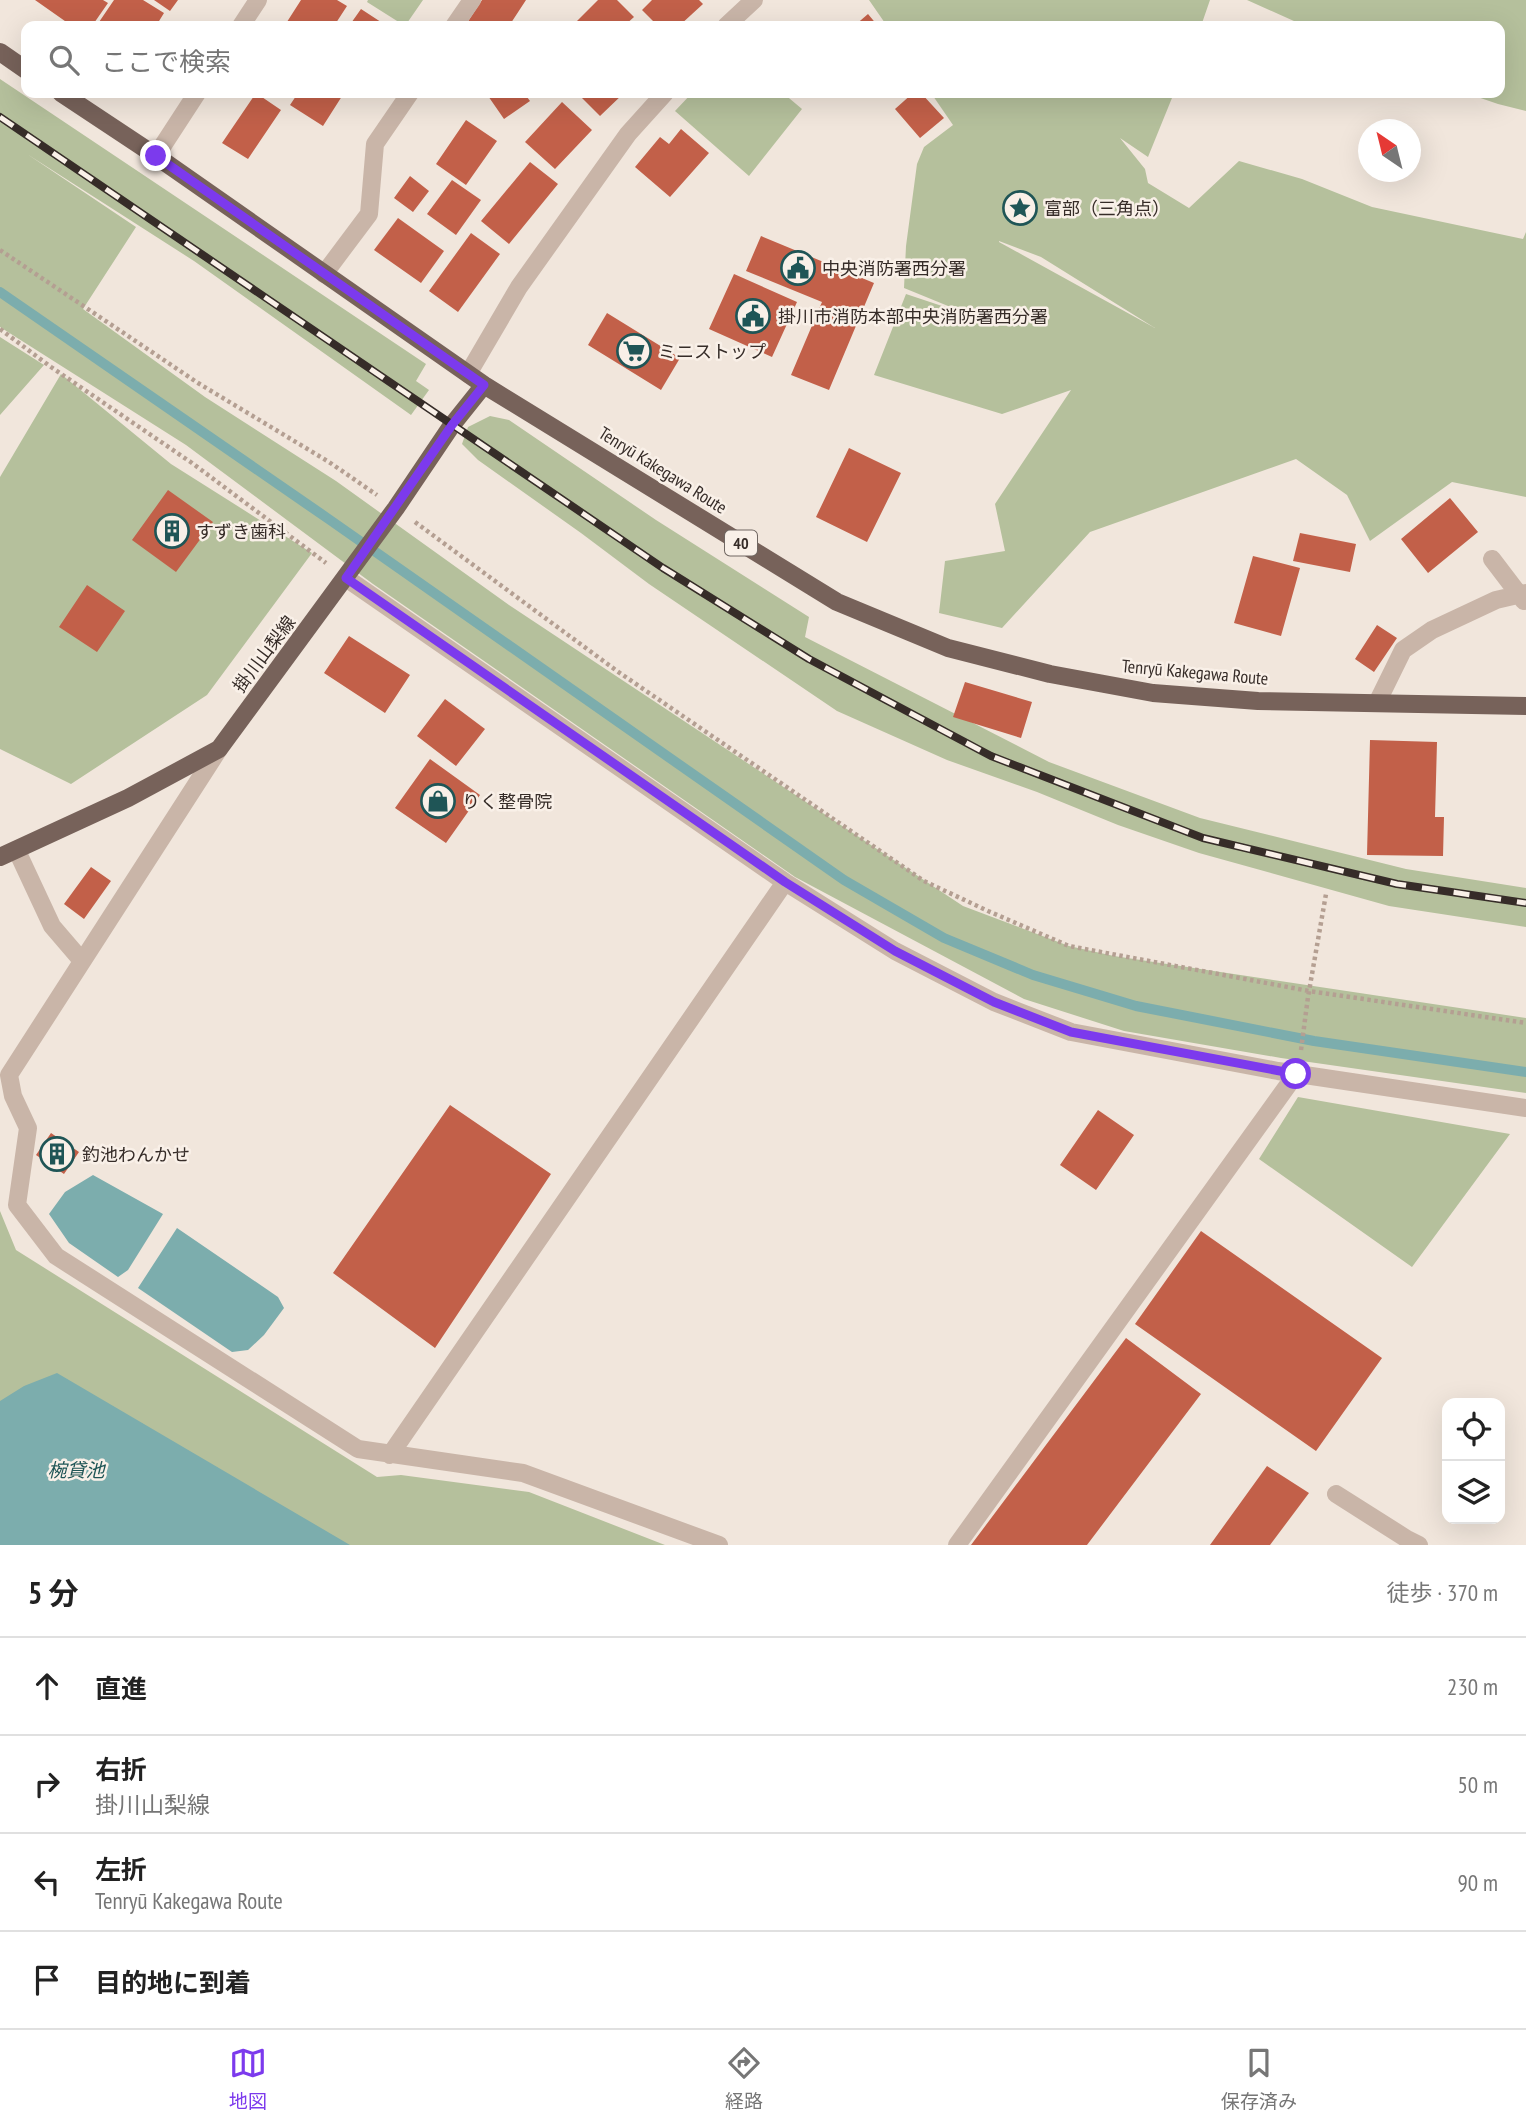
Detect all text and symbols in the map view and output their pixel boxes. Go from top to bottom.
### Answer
search box [21,21,1505,98]
icon: search [45,41,83,79]
text: ここで検索 [101,45,231,78]
north arrow [1358,119,1421,182]
route end [140,140,171,171]
place icon: 富部（三角点） [1001,189,1039,227]
place label: 富部（三角点） [1044,197,1170,220]
public building icon: 中央消防署西分署 [779,249,817,287]
place label: 中央消防署西分署 [822,257,966,280]
public building icon: 掛川市消防本部中央消防署西分署 [734,297,772,335]
place label: 掛川市消防本部中央消防署西分署 [778,305,1048,328]
supermarket icon: ミニストップ [615,332,653,370]
place label: ミニストップ [658,340,766,363]
street label: Tenryū Kakegawa Route [595,421,731,519]
building icon: すずき歯科 [153,512,191,550]
place label: すずき歯科 [196,520,286,543]
road number: 40 [725,530,757,556]
street label: 掛川山梨線 [228,611,300,697]
street label: Tenryū Kakegawa Route [1121,654,1269,690]
shop icon: りく整骨院 [419,782,457,820]
place label: りく整骨院 [462,790,552,813]
route start [1280,1058,1311,1089]
building icon: 釣池わんかせ [38,1135,76,1173]
place label: 釣池わんかせ [82,1143,190,1166]
map controls [1442,1398,1505,1524]
button: locate [1442,1398,1505,1461]
water label: 椀貸池 [47,1458,106,1482]
button: layers [1442,1461,1505,1524]
text: 5 分 [28,1573,79,1612]
text: 徒歩 · 370 m [1386,1578,1498,1607]
icon: ahead [28,1667,66,1705]
text: 直進 [95,1672,147,1705]
text: 230 m [1447,1672,1498,1701]
text: 右折 [95,1753,147,1786]
icon: right [28,1765,66,1803]
text: 50 m [1457,1770,1498,1799]
text: 掛川山梨線 [95,1790,210,1819]
text: 左折 [95,1853,147,1886]
icon: left [28,1863,66,1901]
text: 90 m [1457,1868,1498,1897]
text: Tenryū Kakegawa Route [95,1886,283,1915]
icon: arrive [28,1961,66,1999]
text: 目的地に到着 [95,1966,251,1999]
tab: 地図 [229,2044,267,2113]
tab: 経路 [725,2044,763,2113]
tab: 保存済み [1221,2044,1297,2113]

